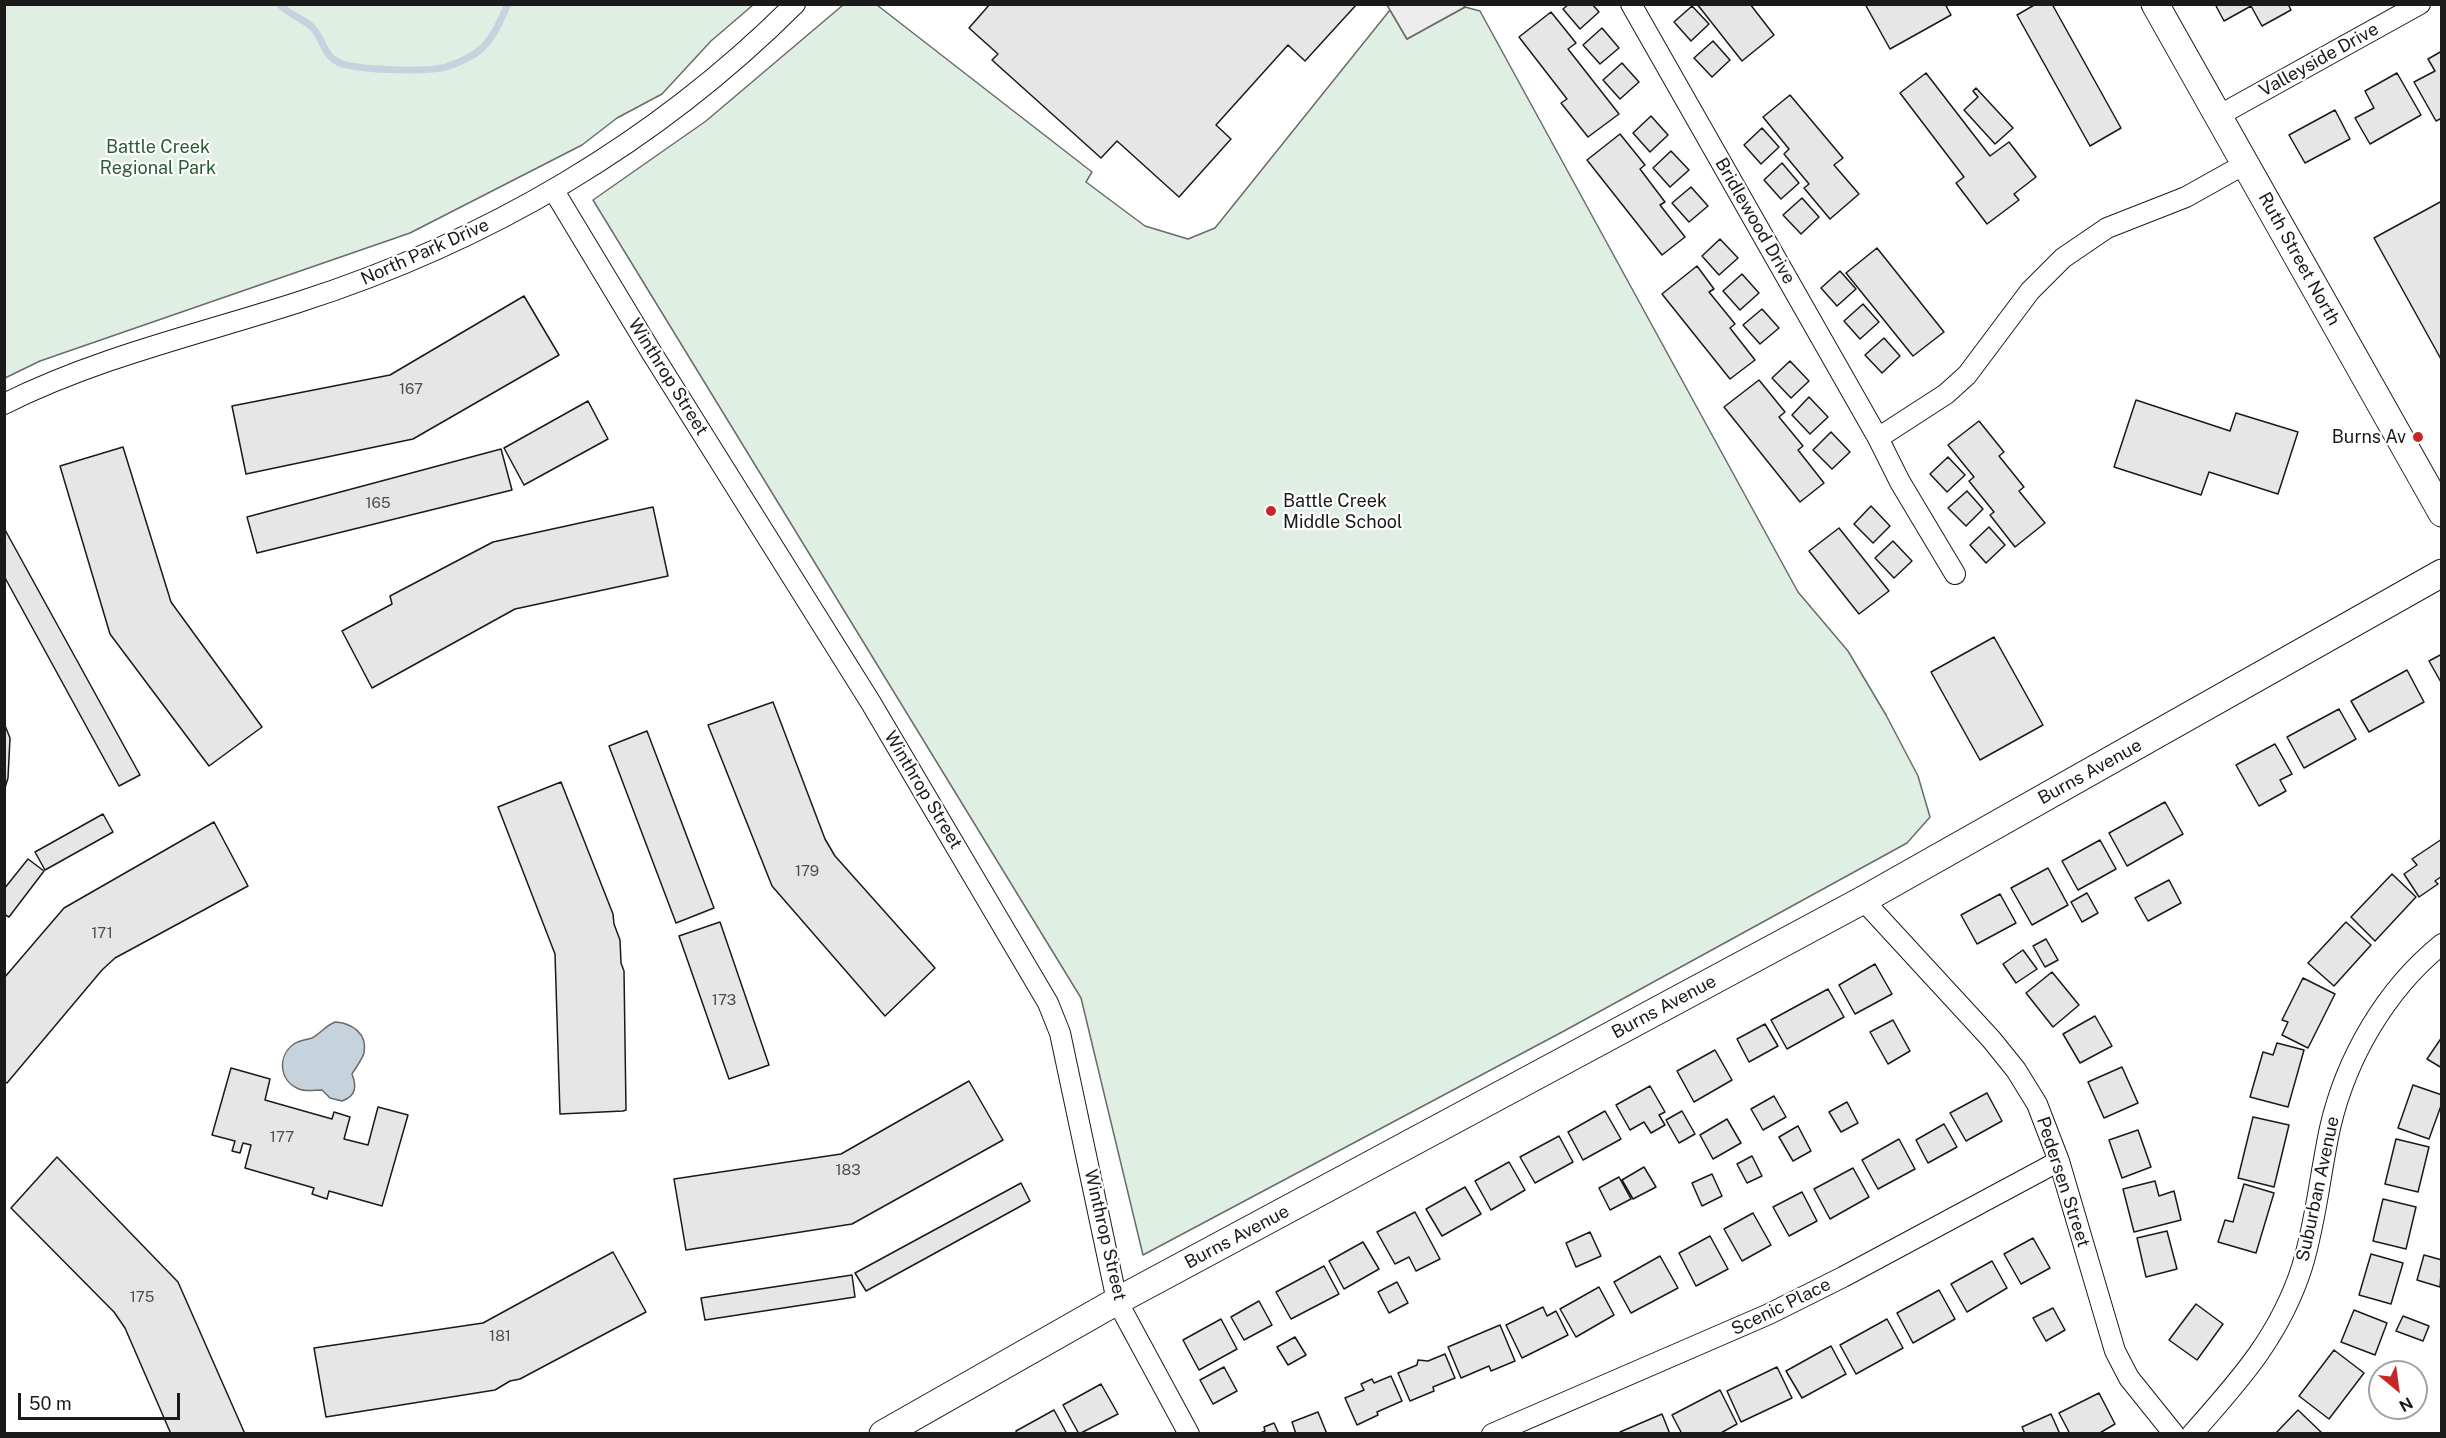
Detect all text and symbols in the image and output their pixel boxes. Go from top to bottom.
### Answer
street label: Valleyside Drive [2256,18,2382,102]
park label: Battle Creek Regional Park [100,136,216,178]
street label: Bridlewood Drive [1710,154,1800,288]
street label: Ruth Street North [2253,189,2345,329]
street label: North Park Drive [358,214,492,290]
street label: Winthrop Street [623,315,713,439]
house number: 167 [399,380,423,398]
place label: Burns Av [2332,426,2406,448]
marker: Burns Av [2411,430,2425,444]
place label: Battle Creek Middle School [1283,490,1402,532]
house number: 165 [365,494,391,512]
marker: Battle Creek Middle School [1264,504,1278,518]
street label: Winthrop Street [879,727,967,853]
street label: Burns Avenue [2034,735,2146,809]
house number: 179 [795,862,819,880]
house number: 171 [91,924,113,942]
street label: Burns Avenue [1608,970,1720,1044]
house number: 173 [712,991,736,1009]
street label: Pedersen Street [2032,1114,2094,1250]
street label: Suburban Avenue [2292,1114,2344,1264]
house number: 177 [270,1128,294,1146]
house number: 183 [835,1161,861,1179]
street label: Winthrop Street [1079,1167,1131,1303]
street label: Burns Avenue [1181,1200,1293,1274]
street label: Scenic Place [1728,1274,1834,1340]
house number: 175 [130,1288,154,1306]
house number: 181 [489,1327,511,1345]
north arrow [2368,1360,2428,1420]
scale bar [21,1381,183,1419]
text: 50 m [29,1393,72,1414]
text: N [2396,1393,2416,1416]

